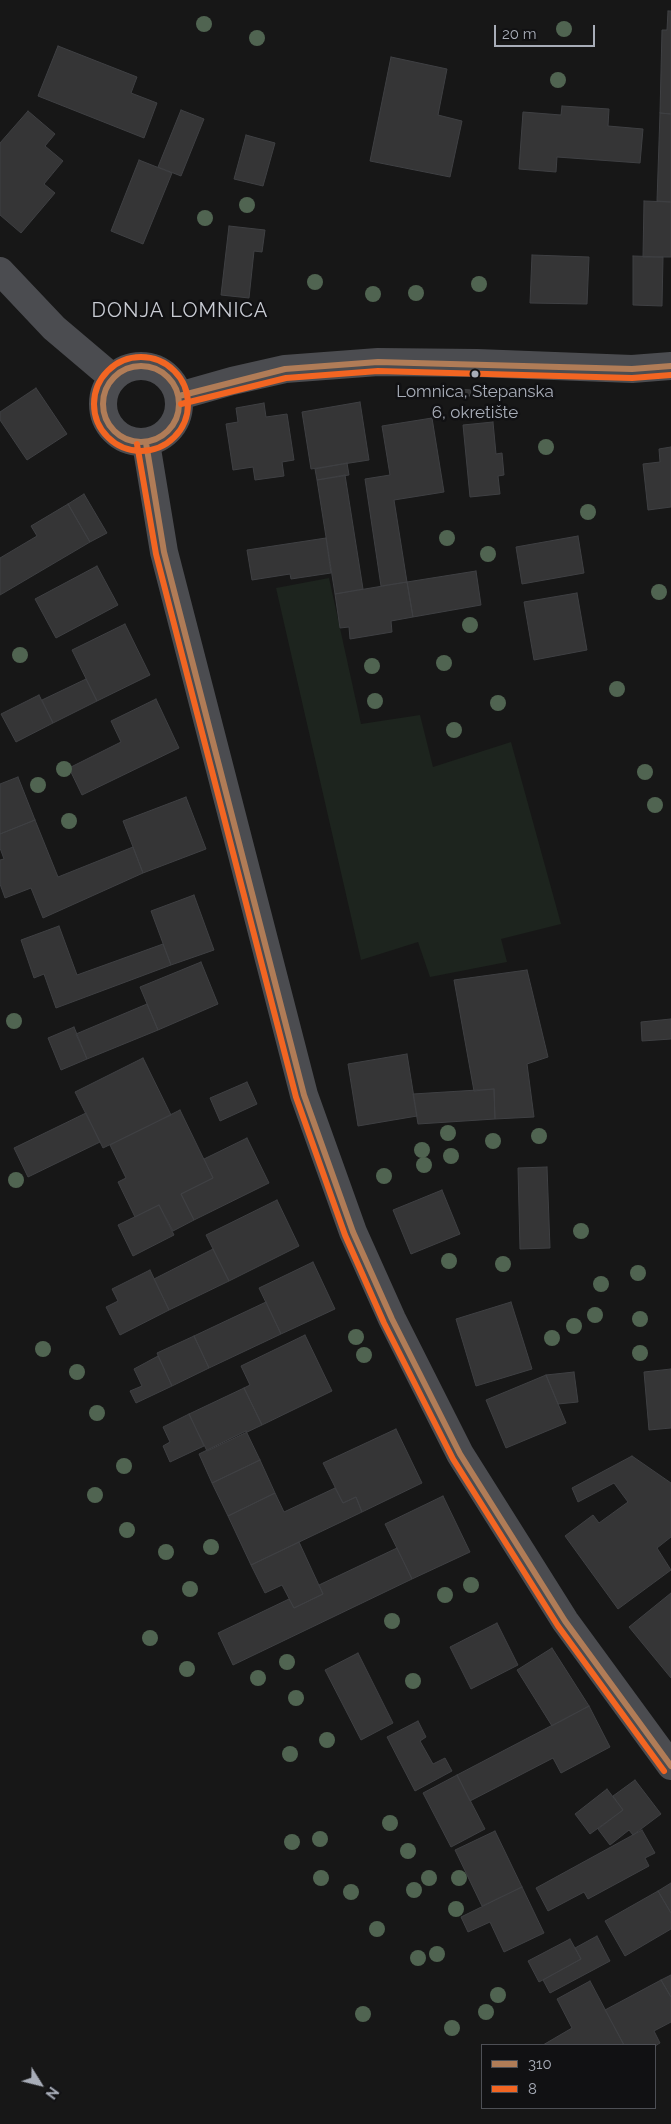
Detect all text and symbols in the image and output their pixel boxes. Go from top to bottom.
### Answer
scale bar [496,15,597,47]
text: 20 m [502,25,537,43]
district label: DONJA LOMNICA [90,299,270,323]
marker: Lomnica, Stepanska 6, okretište [470,369,480,379]
place label: Lomnica, Stepanska 6, okretište [396,382,554,422]
legend [481,2044,656,2109]
text: 310 [528,2055,552,2073]
north arrow [15,2059,65,2109]
text: 8 [528,2080,537,2098]
text: N [43,2084,62,2102]

